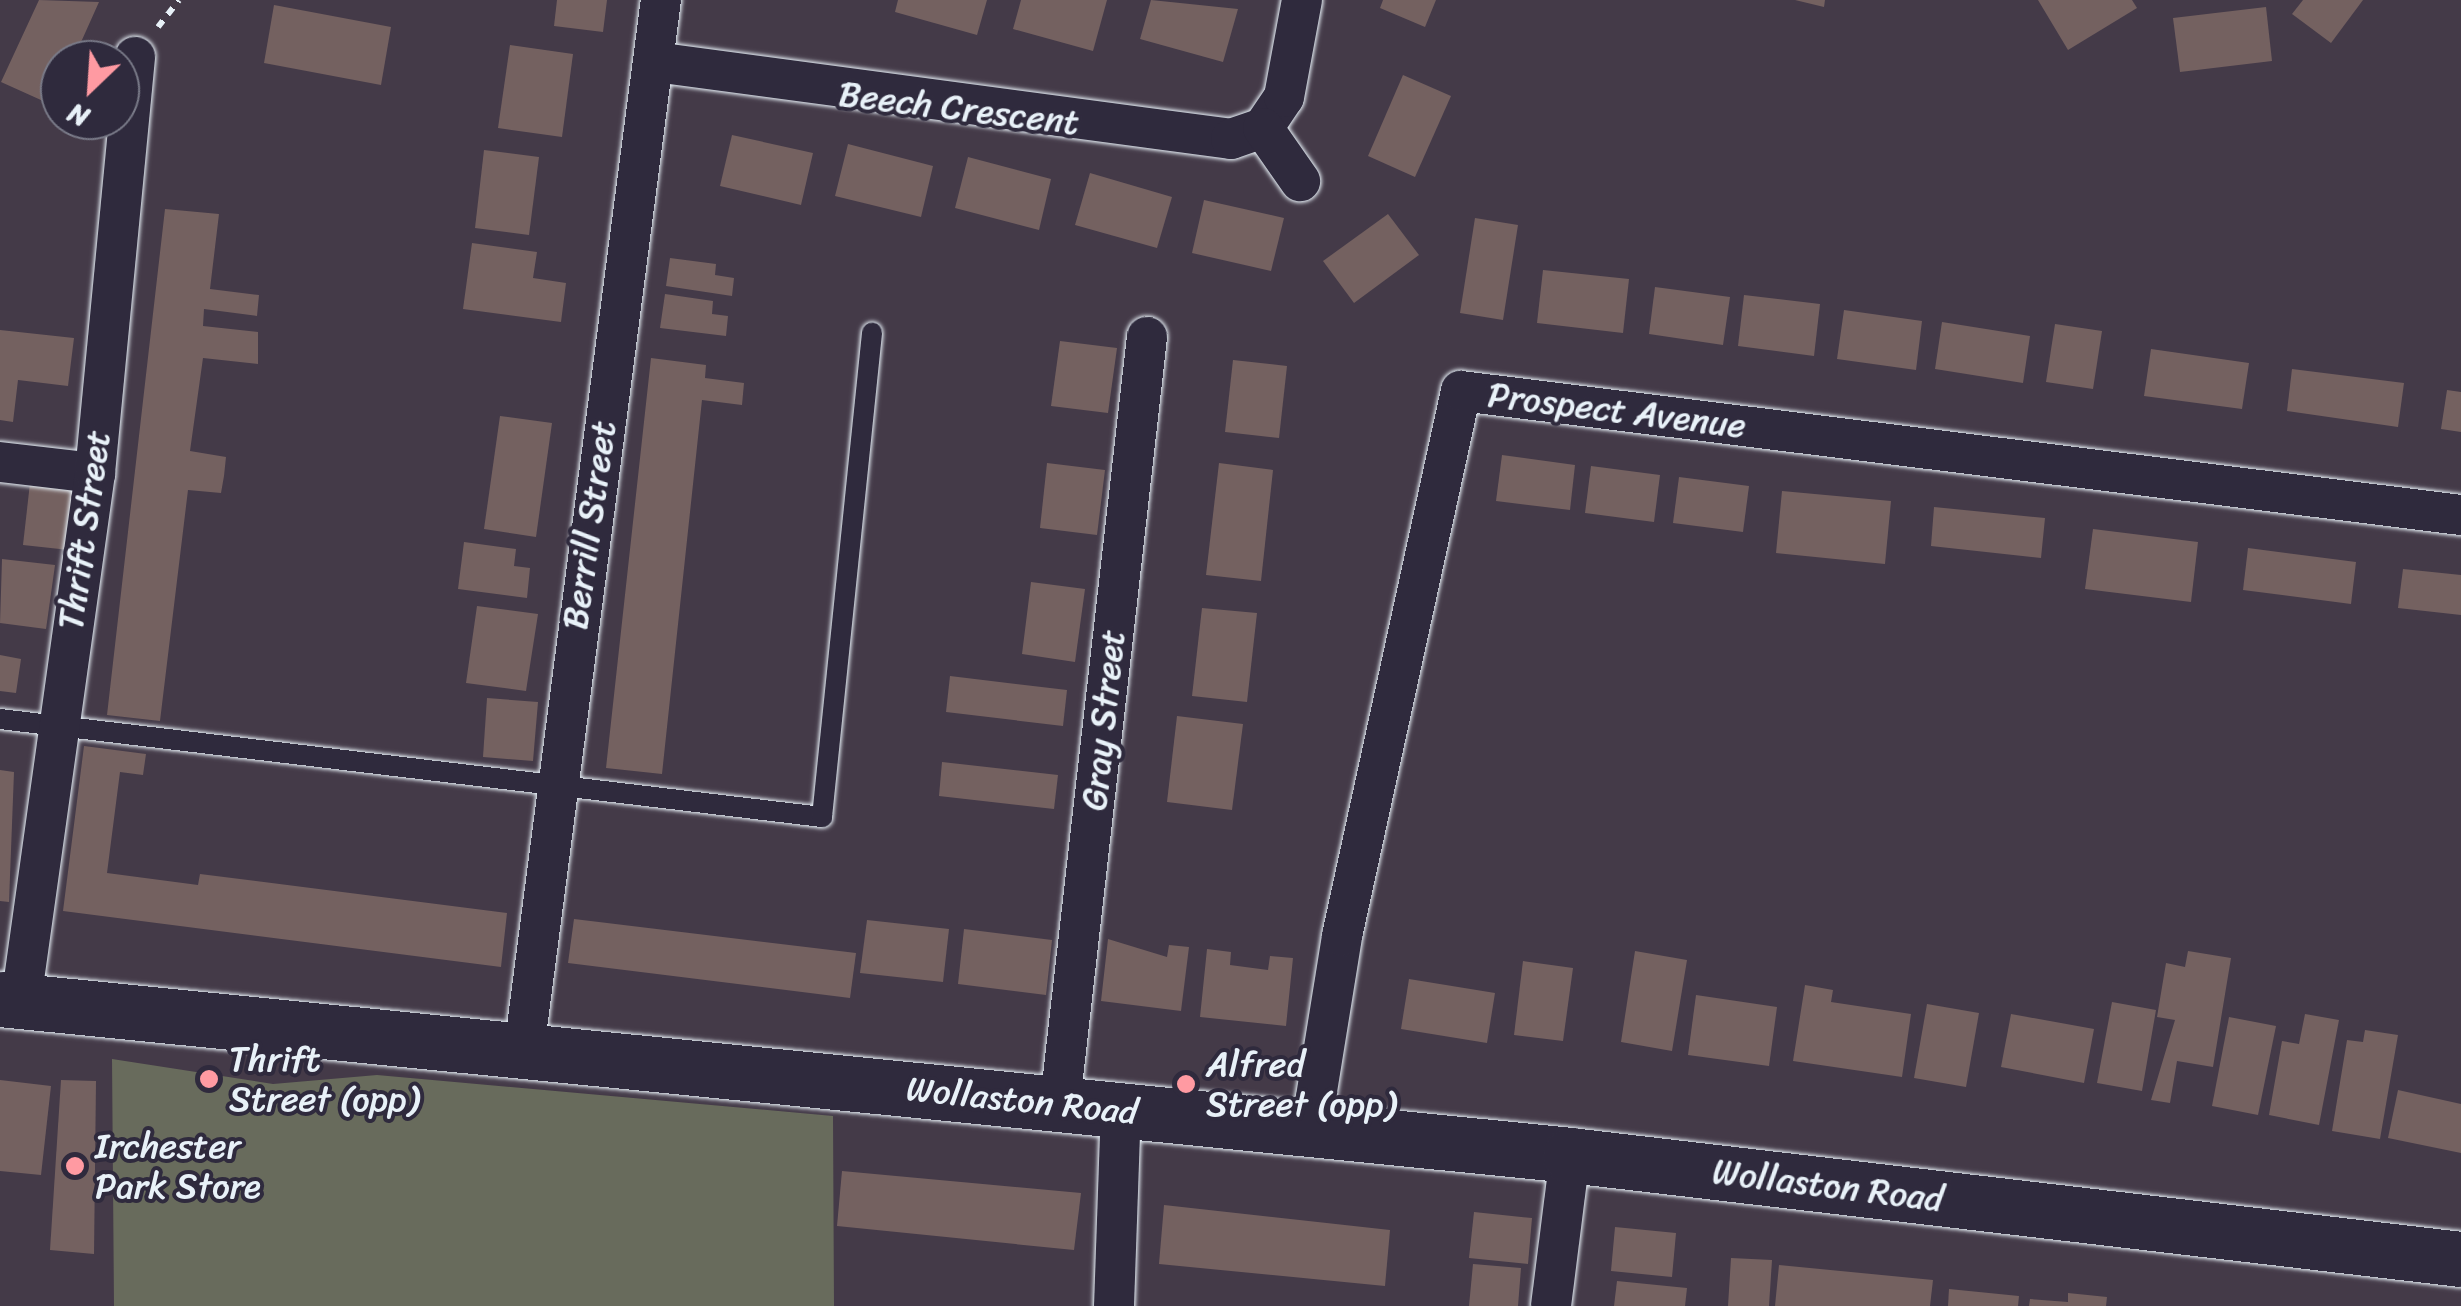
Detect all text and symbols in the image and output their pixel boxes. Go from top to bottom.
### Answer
north arrow [40,40,140,140]
street label: Beech Crescent [836,72,1082,144]
text: N [59,90,97,142]
street label: Prospect Avenue [1486,373,1748,447]
street label: Berrill Street [554,418,624,632]
street label: Thrift Street [49,427,119,633]
street label: Gray Street [1073,627,1133,813]
place label: Thrift Street (opp) [229,1038,419,1120]
place label: Alfred Street (opp) [1206,1043,1396,1125]
street label: Wollaston Road [904,1067,1140,1133]
marker: Thrift Street (opp) [198,1068,220,1090]
marker: Alfred Street (opp) [1175,1073,1197,1095]
place label: Irchester Park Store [95,1125,263,1207]
street label: Wollaston Road [1710,1150,1946,1220]
marker: Irchester Park Store [64,1155,86,1177]

